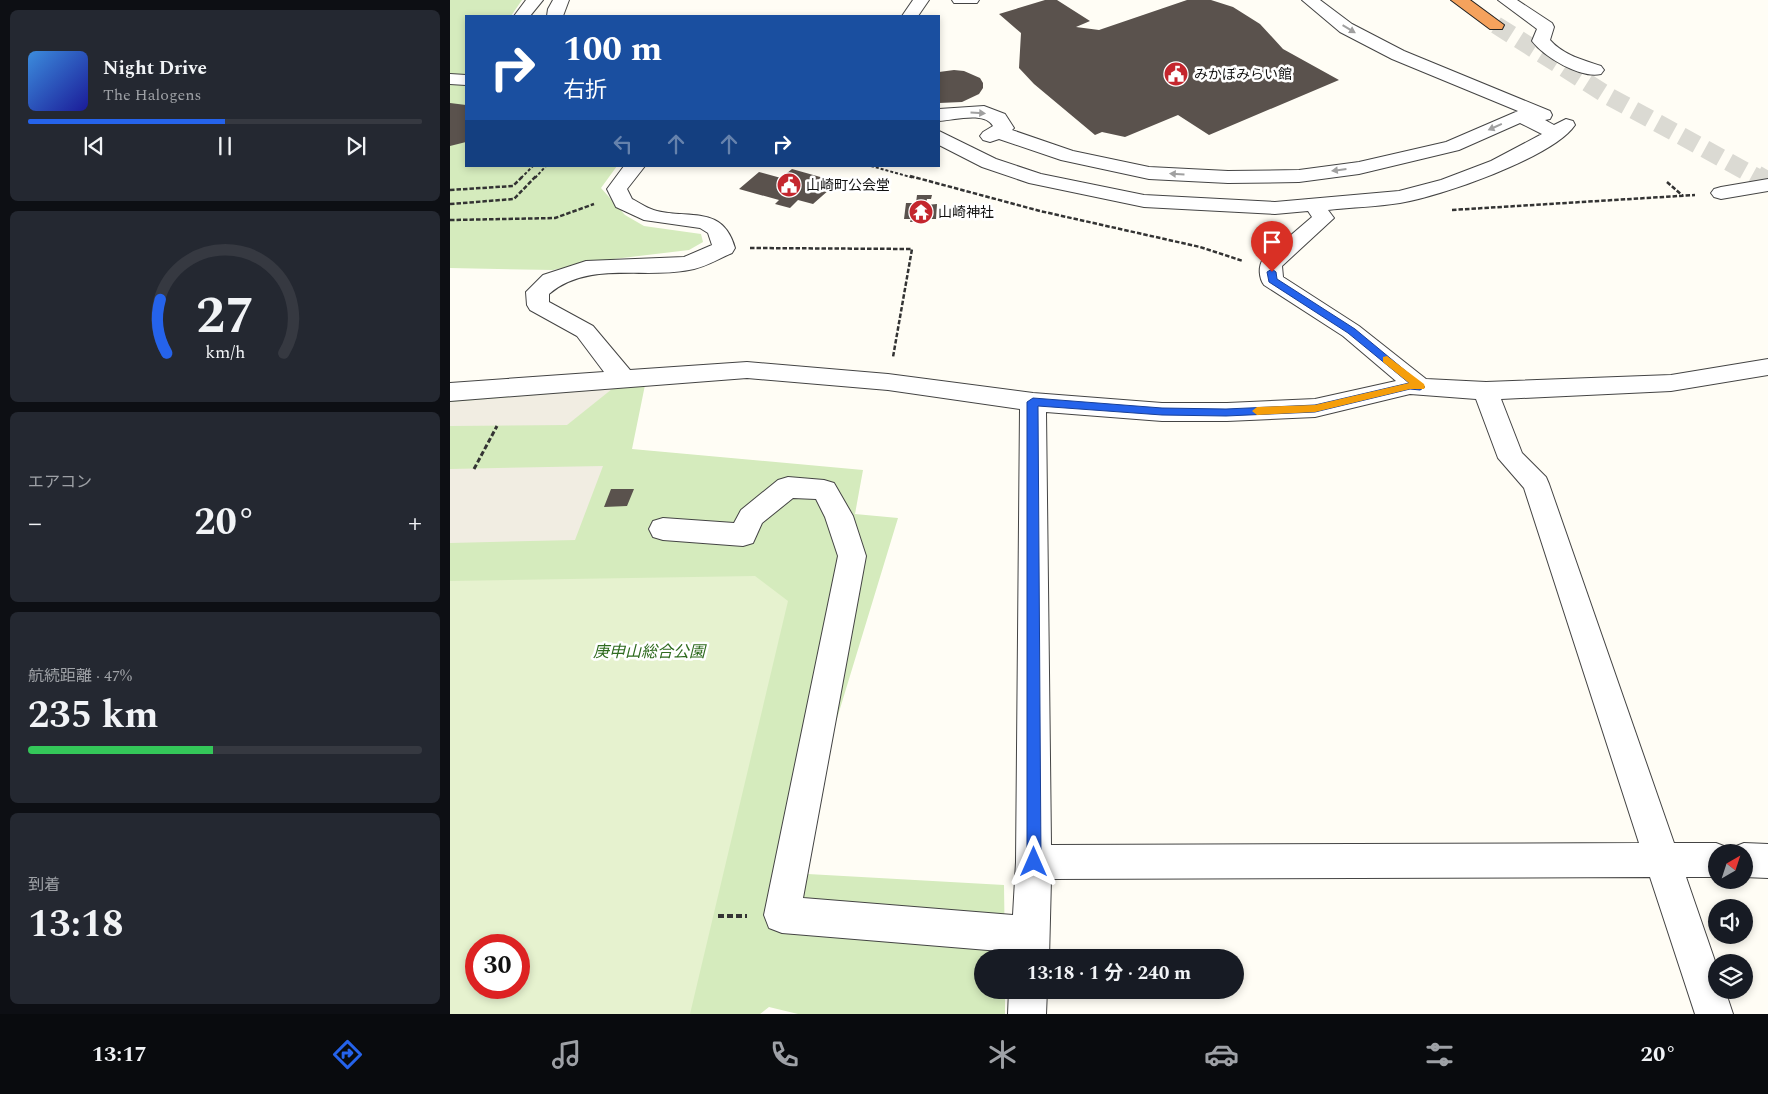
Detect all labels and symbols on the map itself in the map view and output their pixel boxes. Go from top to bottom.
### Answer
one-way arrow [1343,24,1356,33]
public building icon: みかぼみらい館 [1163,61,1189,87]
place label: みかぼみらい館 [1194,64,1292,85]
one-way arrow [971,109,987,117]
one-way arrow [1488,124,1502,132]
one-way arrow [1331,167,1347,175]
one-way arrow [1169,170,1185,178]
public building icon: 山崎町公会堂 [776,172,802,198]
place label: 山崎町公会堂 [806,175,890,196]
temple icon: 山崎神社 [908,199,934,225]
place label: 山崎神社 [938,202,994,223]
pin [1251,221,1293,272]
park label: 庚申山総合公園 [593,640,707,664]
position arrow [1007,835,1059,887]
north arrow [1708,844,1752,889]
speed limit sign: 30 [465,934,530,999]

